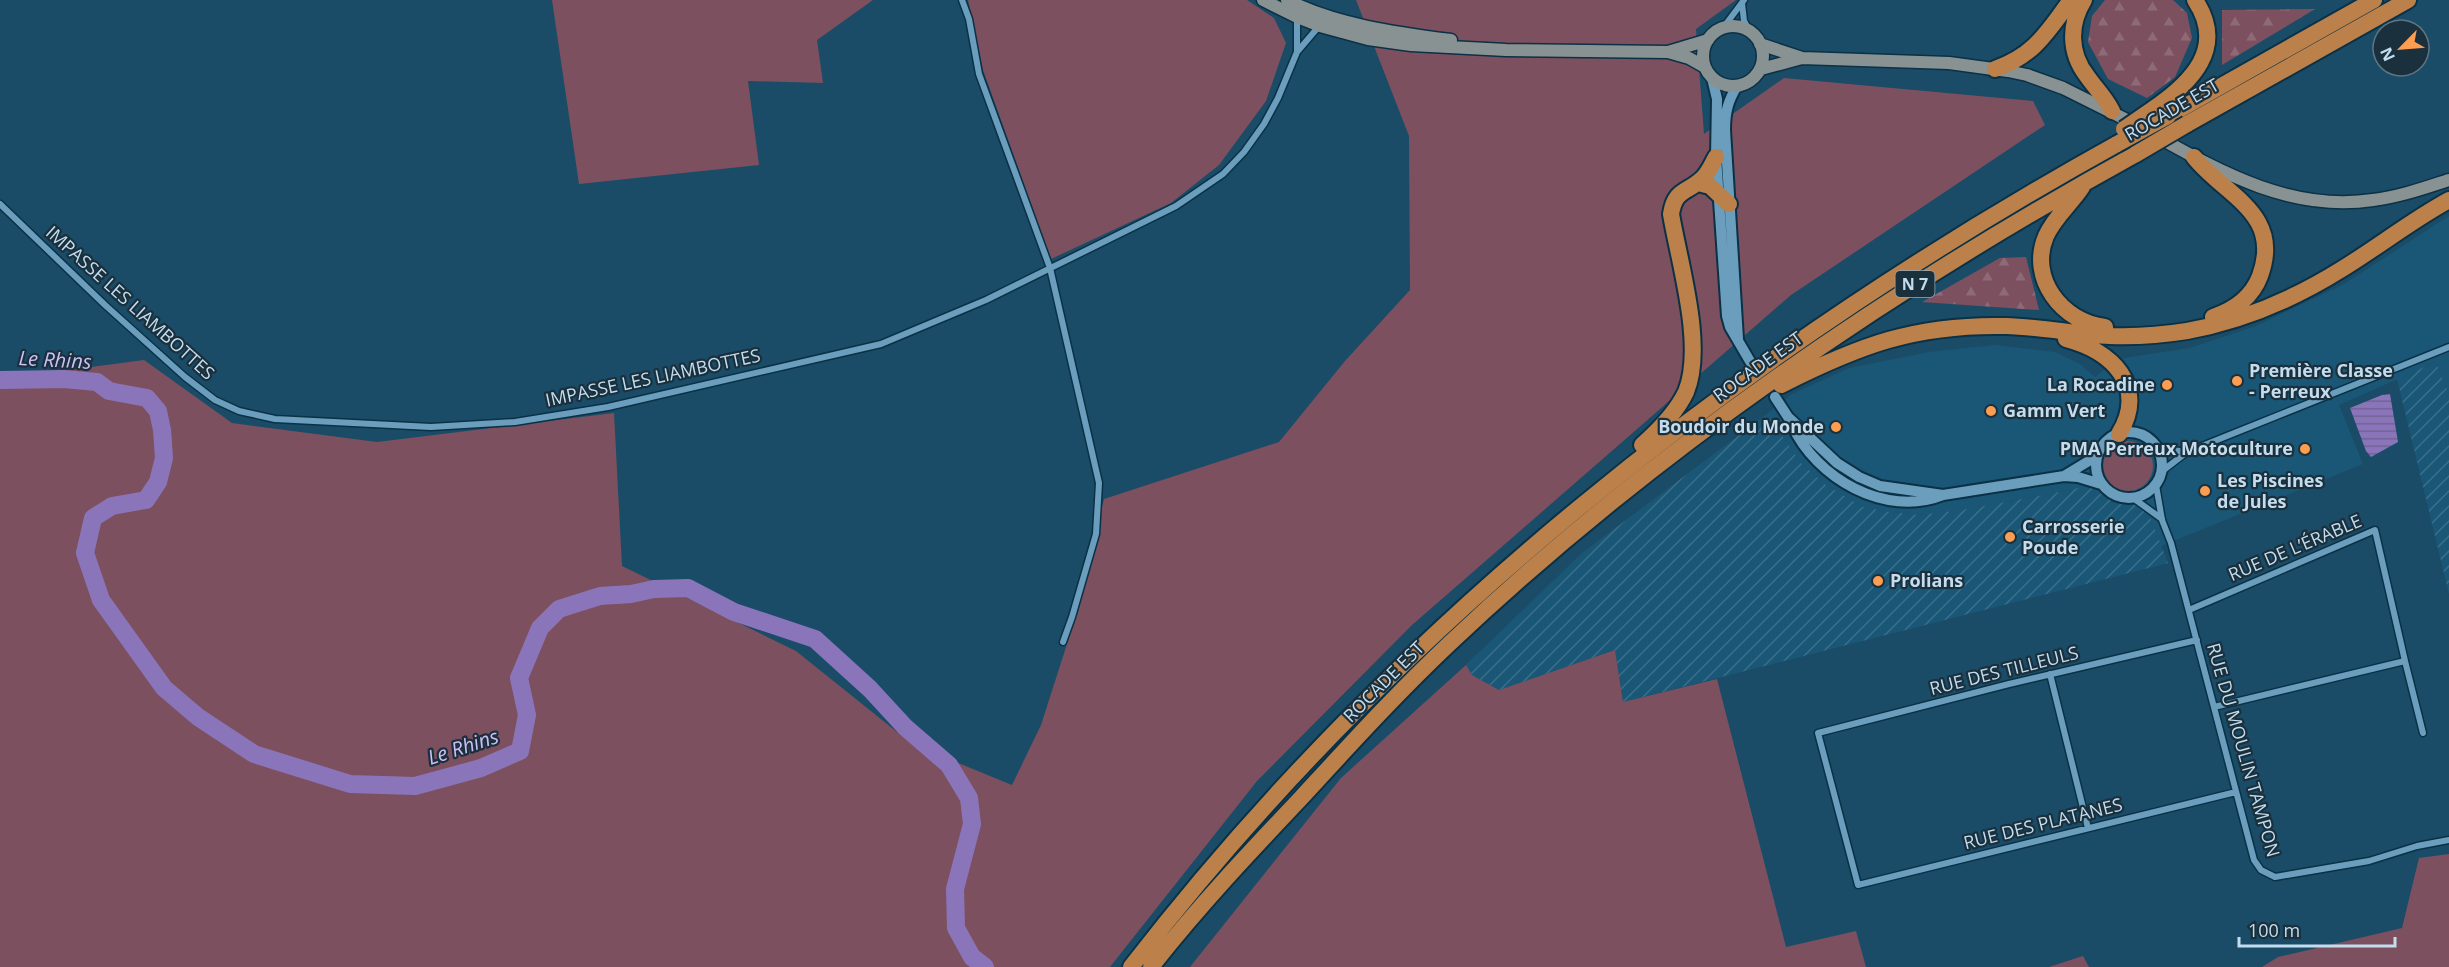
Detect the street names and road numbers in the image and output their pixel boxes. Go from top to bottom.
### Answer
street label: ROCADE EST [2120,72,2223,146]
street label: IMPASSE LES LIAMBOTTES [41,220,220,385]
road number: N 7 [1896,271,1934,297]
street label: ROCADE EST [1708,325,1807,407]
street label: IMPASSE LES LIAMBOTTES [543,342,763,412]
street label: RUE DE L’ÉRABLE [2224,508,2365,586]
street label: ROCADE EST [1338,636,1429,727]
street label: RUE DES TILLEULS [1927,640,2081,700]
street label: RUE DU MOULIN TAMPON [2202,640,2286,860]
street label: RUE DES PLATANES [1961,792,2125,854]

